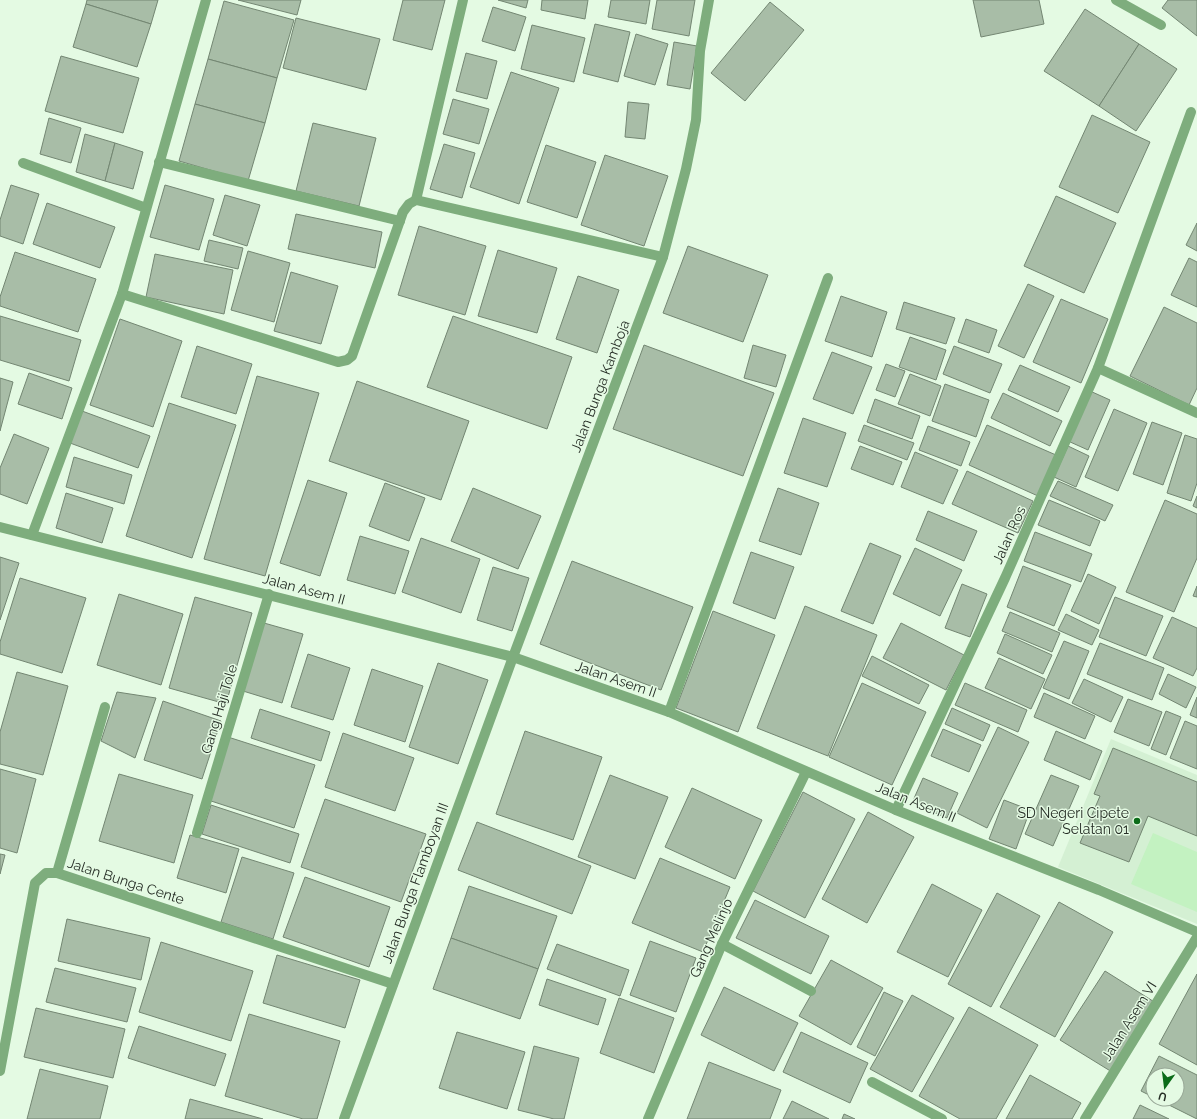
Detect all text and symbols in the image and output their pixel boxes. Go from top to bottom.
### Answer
street label: Jalan Bunga Kamboja [567,318,633,454]
street label: Jalan Ros [989,503,1029,566]
street label: Jalan Asem II [261,570,347,608]
street label: Jalan Asem II [573,658,659,700]
street label: Gang Haji Tole [198,662,240,756]
street label: Jalan Asem II [874,779,958,825]
street label: Jalan Bunga Flamboyan III [378,801,452,965]
place label: SD Negeri Cipete Selatan 01 [1017,805,1129,837]
marker: SD Negeri Cipete Selatan 01 [1132,816,1142,826]
street label: Jalan Bunga Cente [66,855,186,907]
street label: Gang Melinjo [686,896,736,980]
street label: Jalan Asem VI [1098,978,1160,1064]
north arrow [1145,1067,1185,1107]
text: U [1157,1089,1168,1104]

